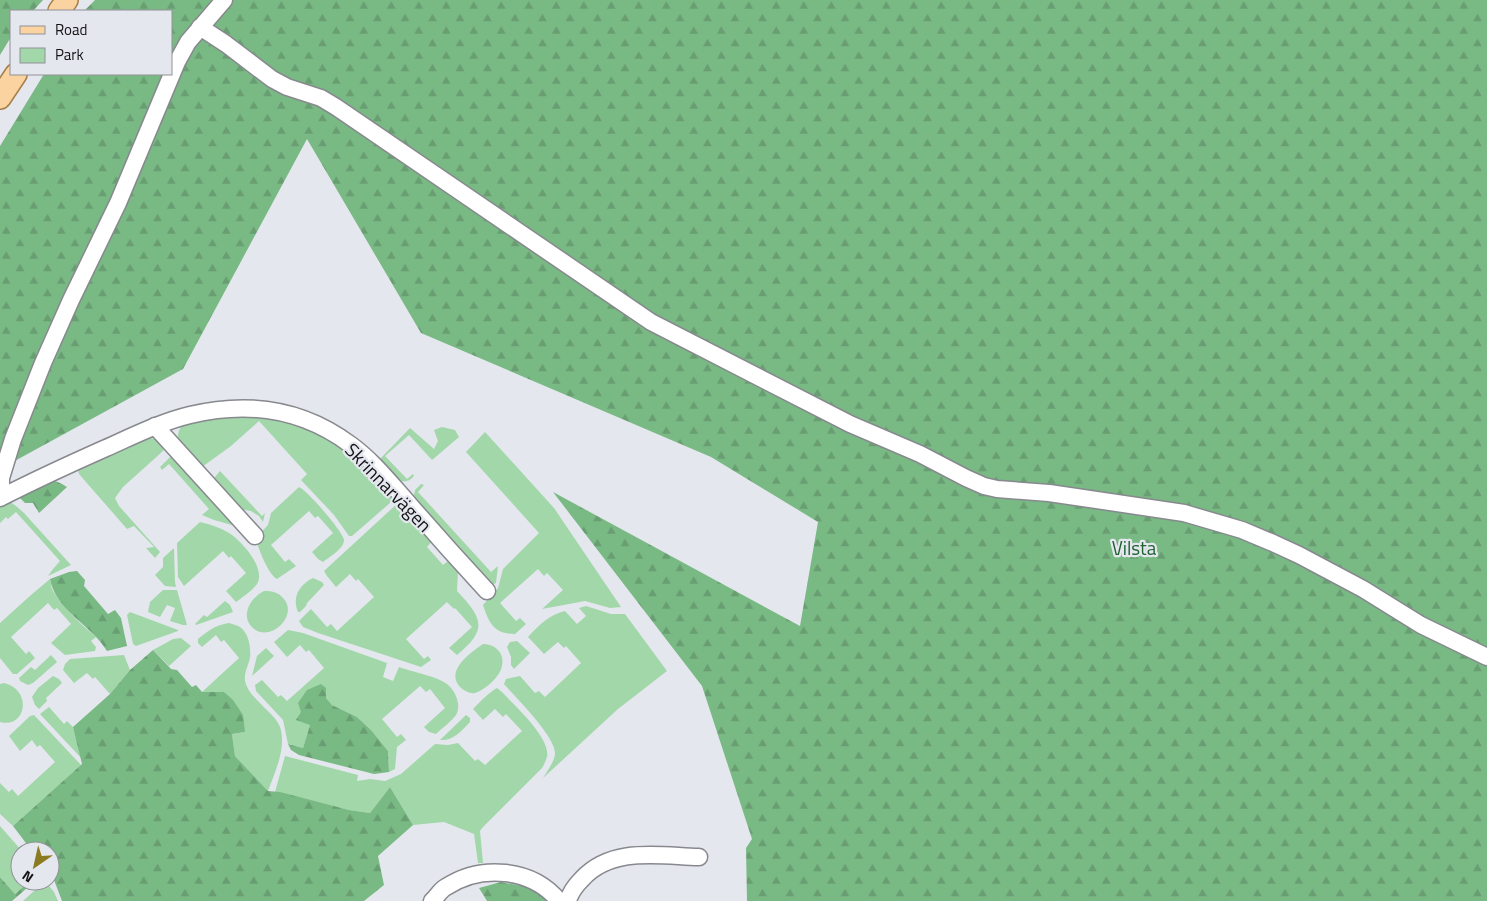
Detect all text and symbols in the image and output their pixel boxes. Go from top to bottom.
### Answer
legend [10,10,172,75]
text: Road [55,18,87,41]
text: Park [55,43,84,66]
street label: Skrinnarvägen [339,436,439,538]
park label: Vilsta [1112,533,1157,562]
north arrow [10,841,60,891]
text: N [18,866,37,889]

